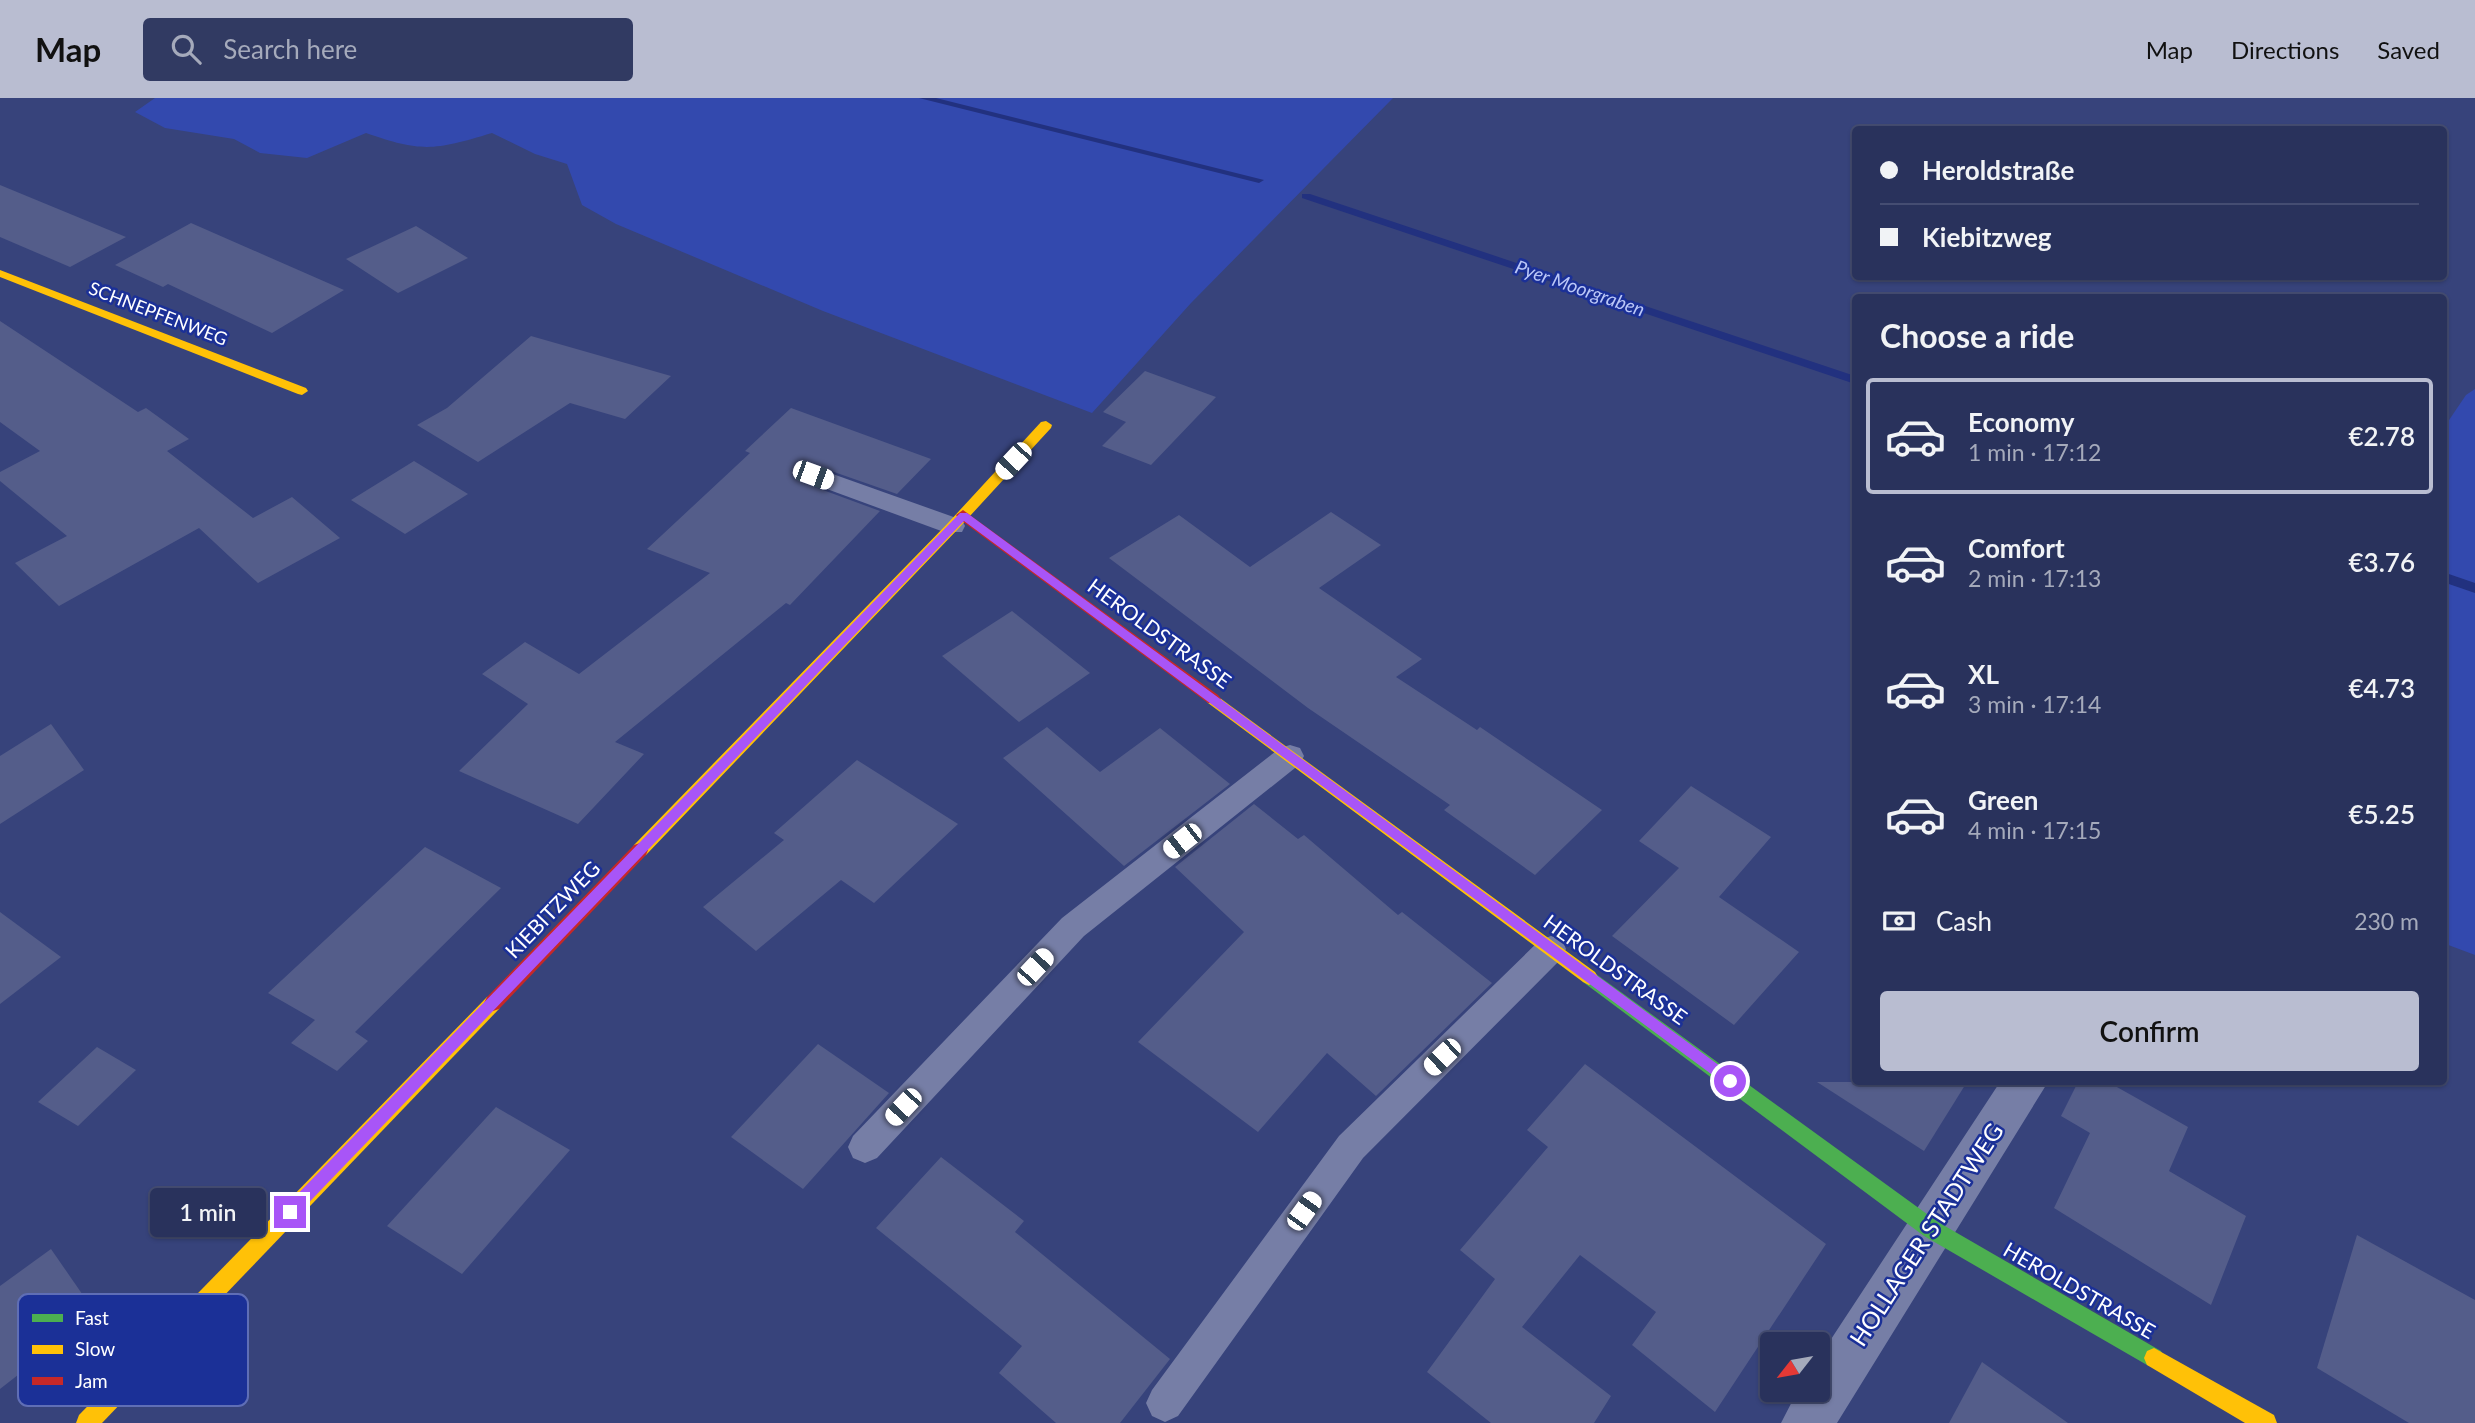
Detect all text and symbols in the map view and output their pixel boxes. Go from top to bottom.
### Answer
search box [143,18,633,81]
text: Map [35,29,101,69]
icon: search [167,30,205,68]
text: Search here [223,33,357,65]
text: Map [2146,35,2193,64]
text: Directions [2231,35,2339,64]
text: Saved [2377,35,2440,64]
text: Heroldstraße [1922,154,2074,186]
text: Kiebitzweg [1922,221,2052,253]
water label: Pyer Moorgraben [1512,255,1648,320]
street label: SCHNEPFENWEG [86,277,231,350]
text: Choose a ride [1880,316,2074,355]
icon: car [1884,405,1947,468]
text: Economy [1968,406,2074,438]
text: €2.78 [2349,420,2415,452]
car [991,438,1036,484]
text: 1 min · 17:12 [1968,438,2101,466]
car [790,458,837,492]
icon: car [1884,531,1947,594]
text: Comfort [1968,532,2065,564]
text: €3.76 [2349,546,2415,578]
text: 2 min · 17:13 [1968,564,2101,592]
street label: HEROLDSTRASSE [1083,572,1236,693]
icon: car [1884,657,1947,720]
text: XL [1968,658,1999,690]
text: €4.73 [2349,672,2415,704]
text: 3 min · 17:14 [1968,690,2101,718]
icon: car [1884,783,1947,846]
text: Green [1968,784,2038,816]
text: €5.25 [2349,798,2415,830]
text: 4 min · 17:15 [1968,816,2101,844]
car [1159,820,1206,862]
street label: KIEBITZWEG [499,855,604,963]
icon: cash [1880,902,1918,940]
text: Cash [1936,905,1992,937]
text: 230 m [2354,907,2419,935]
street label: HEROLDSTRASSE [1539,908,1692,1029]
car [1013,944,1058,990]
button: Confirm [1880,991,2419,1071]
car [1420,1035,1465,1079]
route start [1714,1065,1746,1097]
car [881,1084,926,1130]
street label: HOLLAGER STADTWEG [1843,1117,2009,1351]
callout: 1 min [150,1188,266,1236]
car [1284,1188,1325,1234]
route end [274,1196,306,1228]
text: 1 min [180,1198,236,1226]
street label: HEROLDSTRASSE [2000,1236,2160,1343]
legend [18,1294,248,1406]
text: Fast [75,1306,109,1329]
north arrow [1760,1332,1830,1402]
map controls [1760,1332,1830,1402]
text: Slow [75,1337,115,1360]
text: Jam [75,1369,108,1392]

